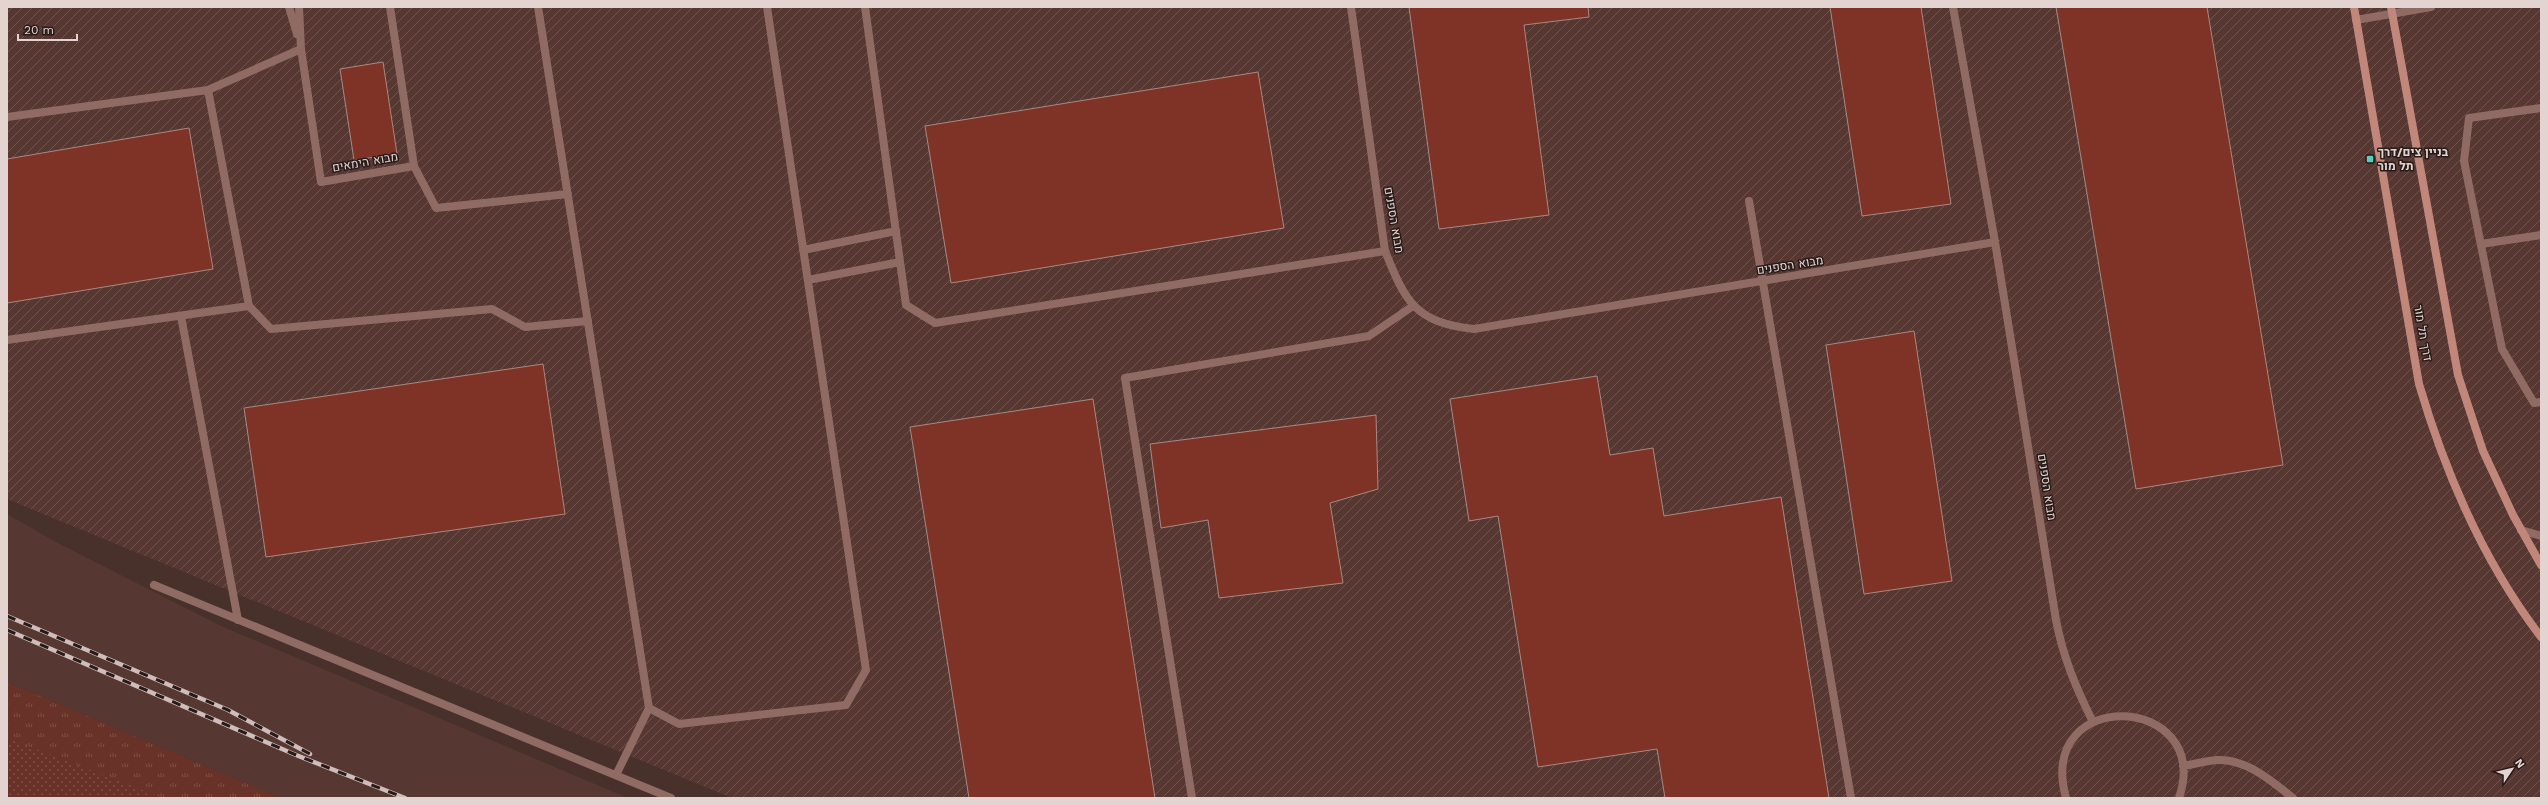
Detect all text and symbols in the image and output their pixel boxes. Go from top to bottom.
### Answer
scale bar [18,16,77,42]
text: 20 m [24,23,54,37]
place label: בניין צים/דרך תל מור [2378,145,2449,173]
street label: מבוא הימאים [331,149,399,175]
marker: בניין צים/דרך תל מור [2365,154,2375,164]
street label: מבוא הספנים [1381,186,1407,254]
street label: מבוא הספנים [1756,253,1824,277]
street label: דרך תל מור [2411,304,2435,362]
street label: מבוא הספנים [2035,453,2059,521]
north arrow [2492,749,2532,789]
text: N [2512,756,2527,771]

